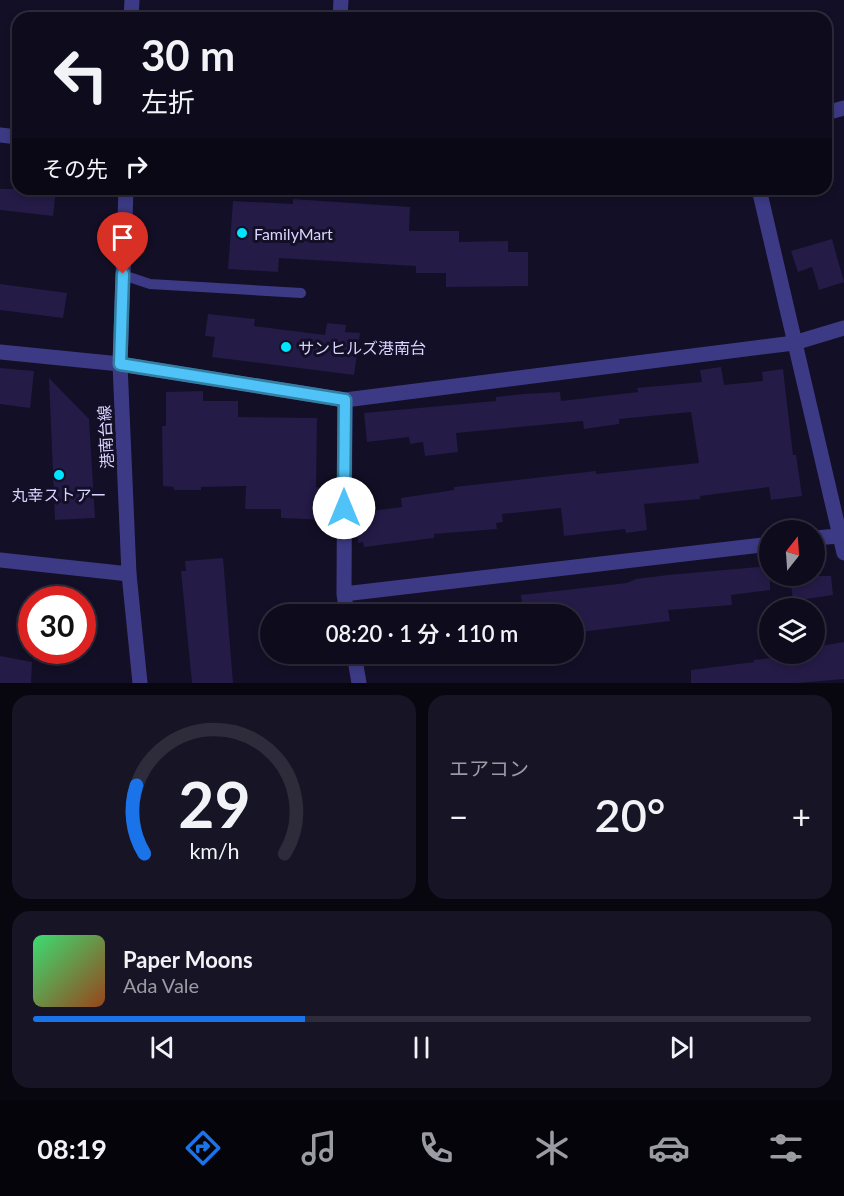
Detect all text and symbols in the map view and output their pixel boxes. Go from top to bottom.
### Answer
text: 30 m [141,30,235,80]
icon: left [42,36,120,114]
text: 左折 [141,85,195,118]
icon: right [120,150,153,183]
text: その先 [42,155,108,182]
pin [97,212,148,274]
icon: arrive [106,221,139,254]
place label: FamilyMart [254,224,333,243]
marker: FamilyMart [235,226,249,240]
place label: サンヒルズ港南台 [298,338,426,357]
marker: サンヒルズ港南台 [279,340,293,354]
street label: 港南台線 [94,405,116,469]
marker: 丸幸ストアー [52,468,66,482]
position arrow [312,476,376,540]
place label: 丸幸ストアー [11,485,107,504]
north arrow [759,520,825,586]
map controls [759,520,825,664]
speed limit sign: 30 [18,586,96,664]
button: layers [759,598,825,664]
text: 08:20 · 1 分 · 110 m [326,620,518,647]
text: エアコン [449,756,529,780]
text: 29 [178,766,250,841]
text: 20° [595,788,665,842]
text: − [449,796,468,836]
text: + [792,796,811,836]
text: km/h [189,838,239,864]
text: Paper Moons [123,946,253,973]
text: Ada Vale [123,973,199,997]
icon: previous [146,1031,179,1064]
icon: pause [405,1031,438,1064]
icon: next [665,1031,698,1064]
icon: directions [182,1127,224,1169]
icon: music [298,1127,340,1169]
icon: phone [415,1127,457,1169]
icon: climate [531,1127,573,1169]
icon: car [648,1127,690,1169]
icon: filters [765,1127,807,1169]
text: 08:19 [37,1132,107,1165]

